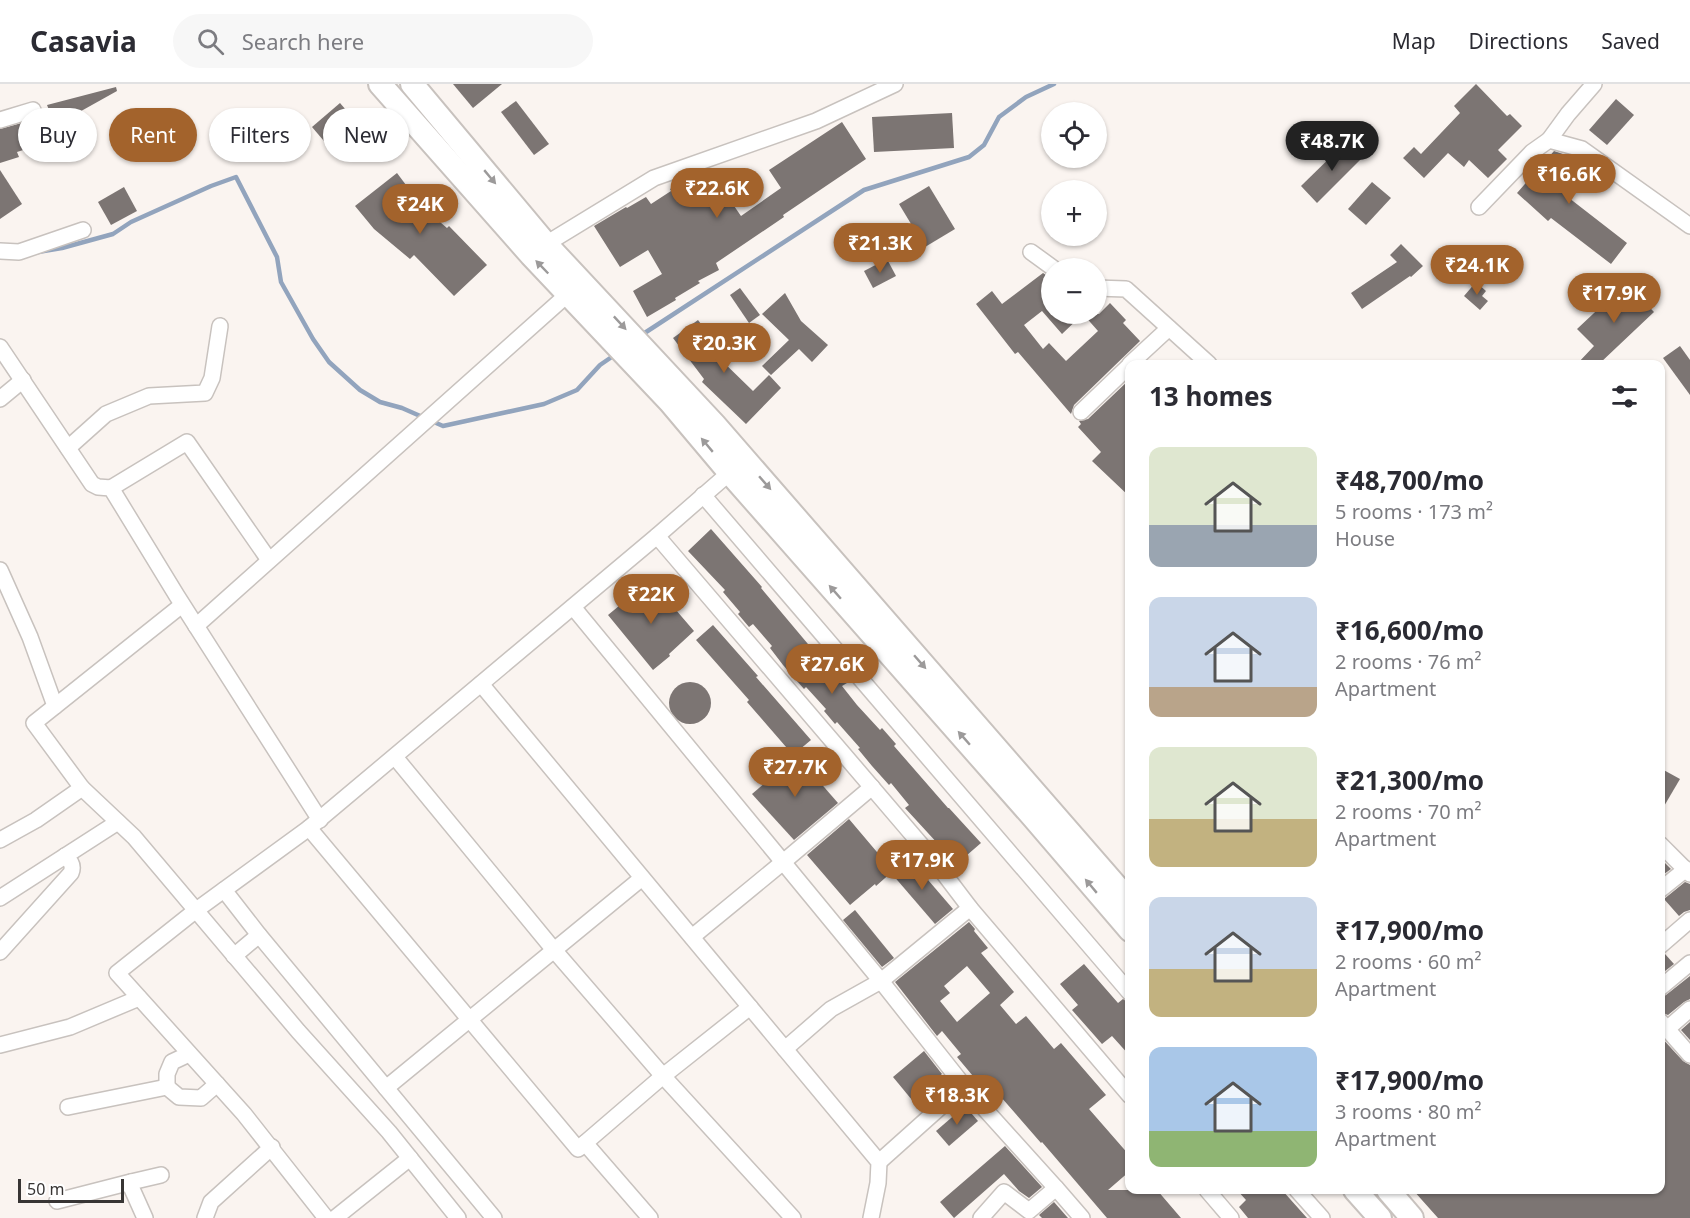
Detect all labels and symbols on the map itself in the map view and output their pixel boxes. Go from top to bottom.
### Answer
pin: ₹48.7K [1283,121,1381,172]
pin: ₹16.6K [1520,154,1618,205]
pin: ₹22.6K [668,168,766,219]
one-way arrow [483,169,496,184]
pin: ₹24K [384,184,456,235]
pin: ₹21.3K [831,223,929,274]
pin: ₹24.1K [1428,245,1526,296]
one-way arrow [535,260,549,275]
pin: ₹17.9K [1565,273,1663,324]
one-way arrow [612,316,626,330]
pin: ₹20.3K [675,323,773,374]
one-way arrow [700,437,713,453]
one-way arrow [758,475,771,490]
pin: ₹22K [615,574,687,625]
one-way arrow [829,585,842,600]
pin: ₹27.6K [783,644,881,695]
one-way arrow [914,654,927,670]
one-way arrow [958,731,971,746]
pin: ₹27.7K [746,747,844,798]
pin: ₹17.9K [873,840,971,891]
one-way arrow [1085,878,1098,894]
pin: ₹18.3K [908,1075,1006,1126]
scale bar [18,1176,124,1204]

